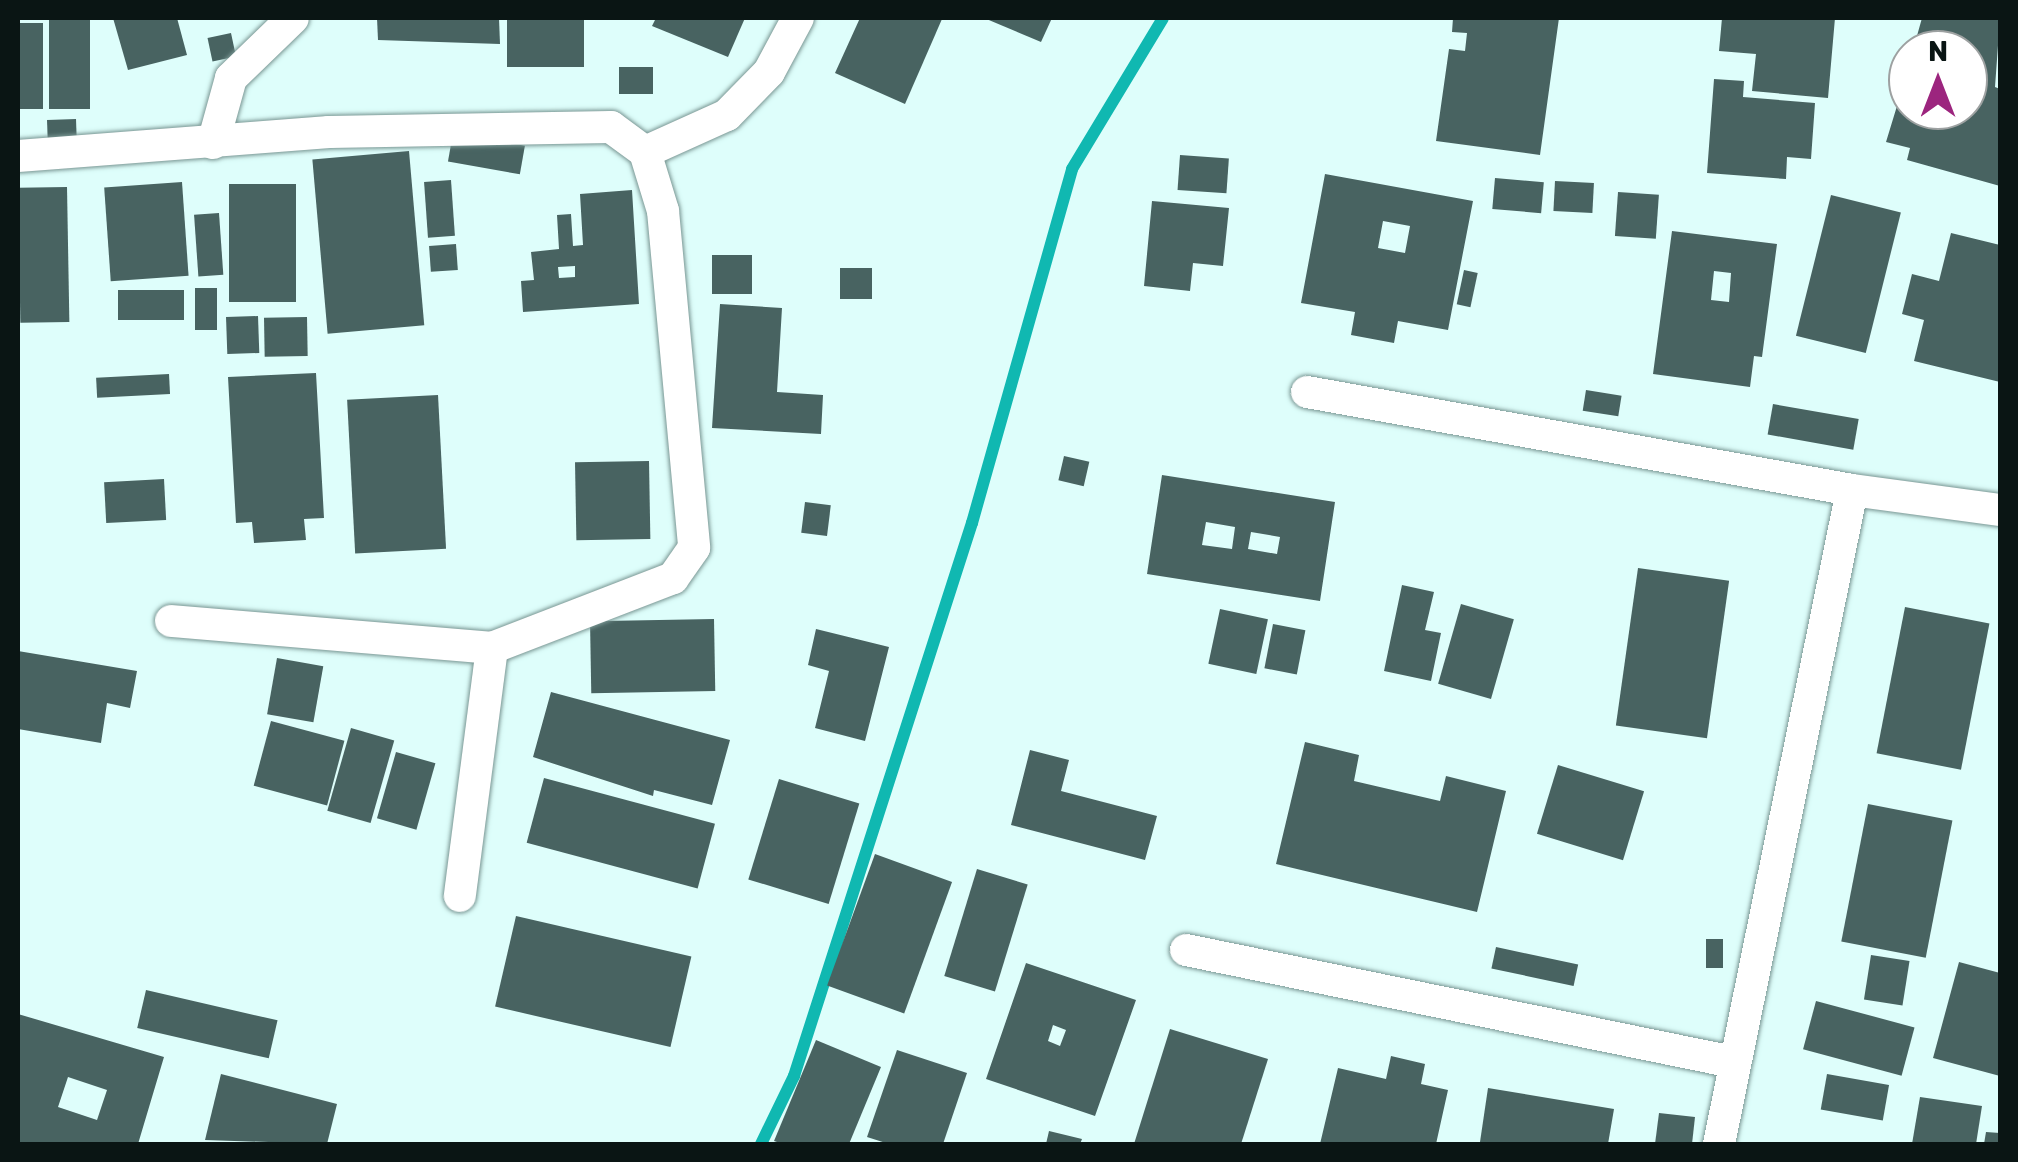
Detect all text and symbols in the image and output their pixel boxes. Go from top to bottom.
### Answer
north arrow [1888,30,1988,130]
text: N [1928,35,1948,68]

